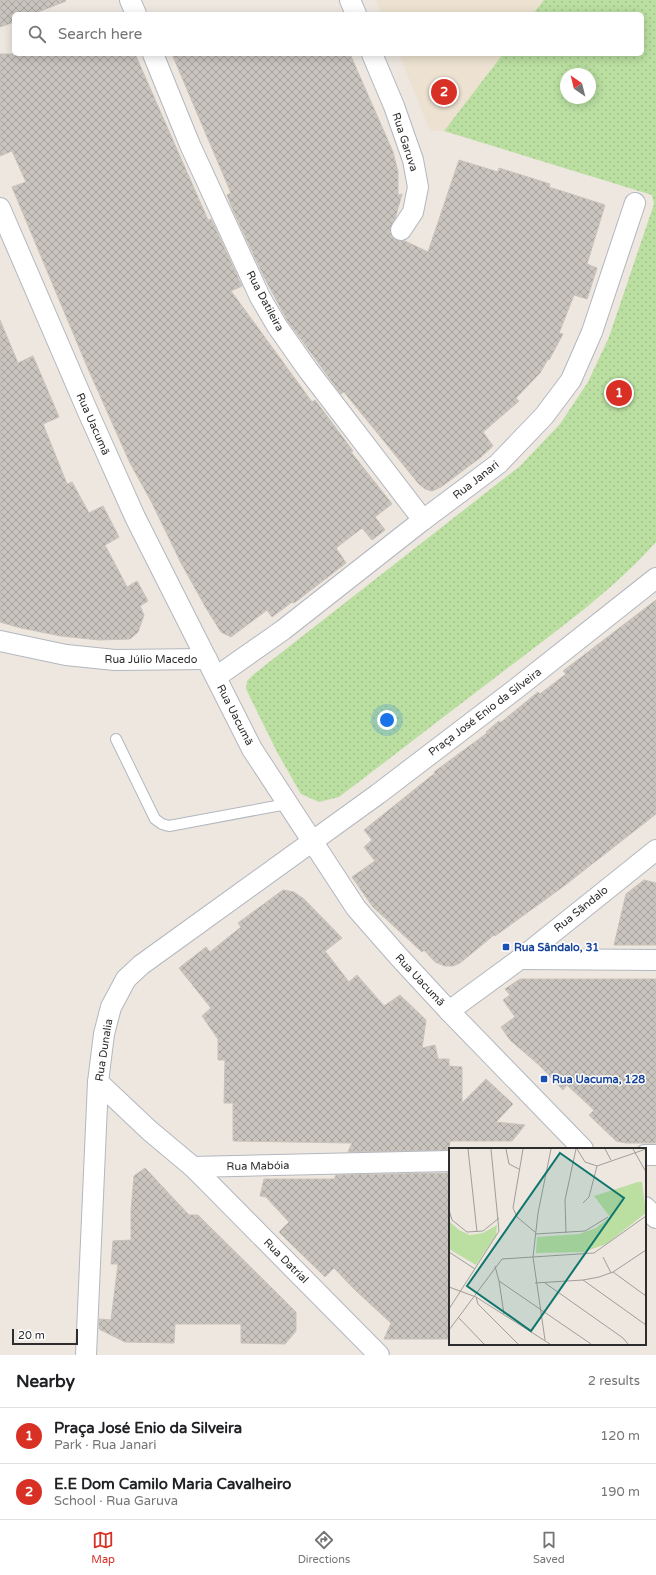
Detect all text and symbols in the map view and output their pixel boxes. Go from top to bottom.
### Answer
search box [12,12,644,56]
icon: search [26,23,48,45]
text: Search here [58,25,142,43]
north arrow [560,68,596,104]
pin: 2 [431,77,457,107]
street label: Rua Garuva [389,111,421,173]
street label: Rua Datileira [244,268,286,334]
pin: 1 [606,378,632,408]
street label: Rua Uacumã [73,391,113,457]
street label: Rua Janari [450,458,502,502]
street label: Rua Júlio Macedo [105,653,198,666]
street label: Praça José Enio da Silveira [426,665,544,759]
street label: Rua Uacumã [214,682,256,748]
your location [377,710,397,730]
street label: Rua Sãndalo [551,883,611,935]
place label: Rua Sândalo, 31 [514,941,599,954]
marker: Rua Sândalo, 31 [501,942,511,952]
street label: Rua Uacumã [392,951,448,1009]
street label: Rua Dunalia [93,1018,115,1082]
place label: Rua Uacuma, 128 [552,1073,645,1086]
marker: Rua Uacuma, 128 [539,1074,549,1084]
inset map [449,1148,646,1345]
street label: Rua Mabóia [226,1159,290,1173]
street label: Rua Datrial [261,1236,311,1286]
scale bar [12,1327,78,1346]
text: 20 m [18,1329,45,1342]
text: Nearby [16,1371,75,1392]
text: 2 results [588,1373,640,1389]
text: Praça José Enio da Silveira [54,1419,242,1437]
text: 1 [25,1428,33,1444]
text: 120 m [600,1428,640,1444]
text: Park · Rua Janari [54,1437,157,1453]
text: E.E Dom Camilo Maria Cavalheiro [54,1475,291,1493]
text: 2 [25,1484,33,1500]
text: 190 m [600,1484,640,1500]
text: School · Rua Garuva [54,1493,178,1509]
tab: Map [91,1529,115,1566]
tab: Directions [298,1529,350,1566]
tab: Saved [533,1529,565,1566]

